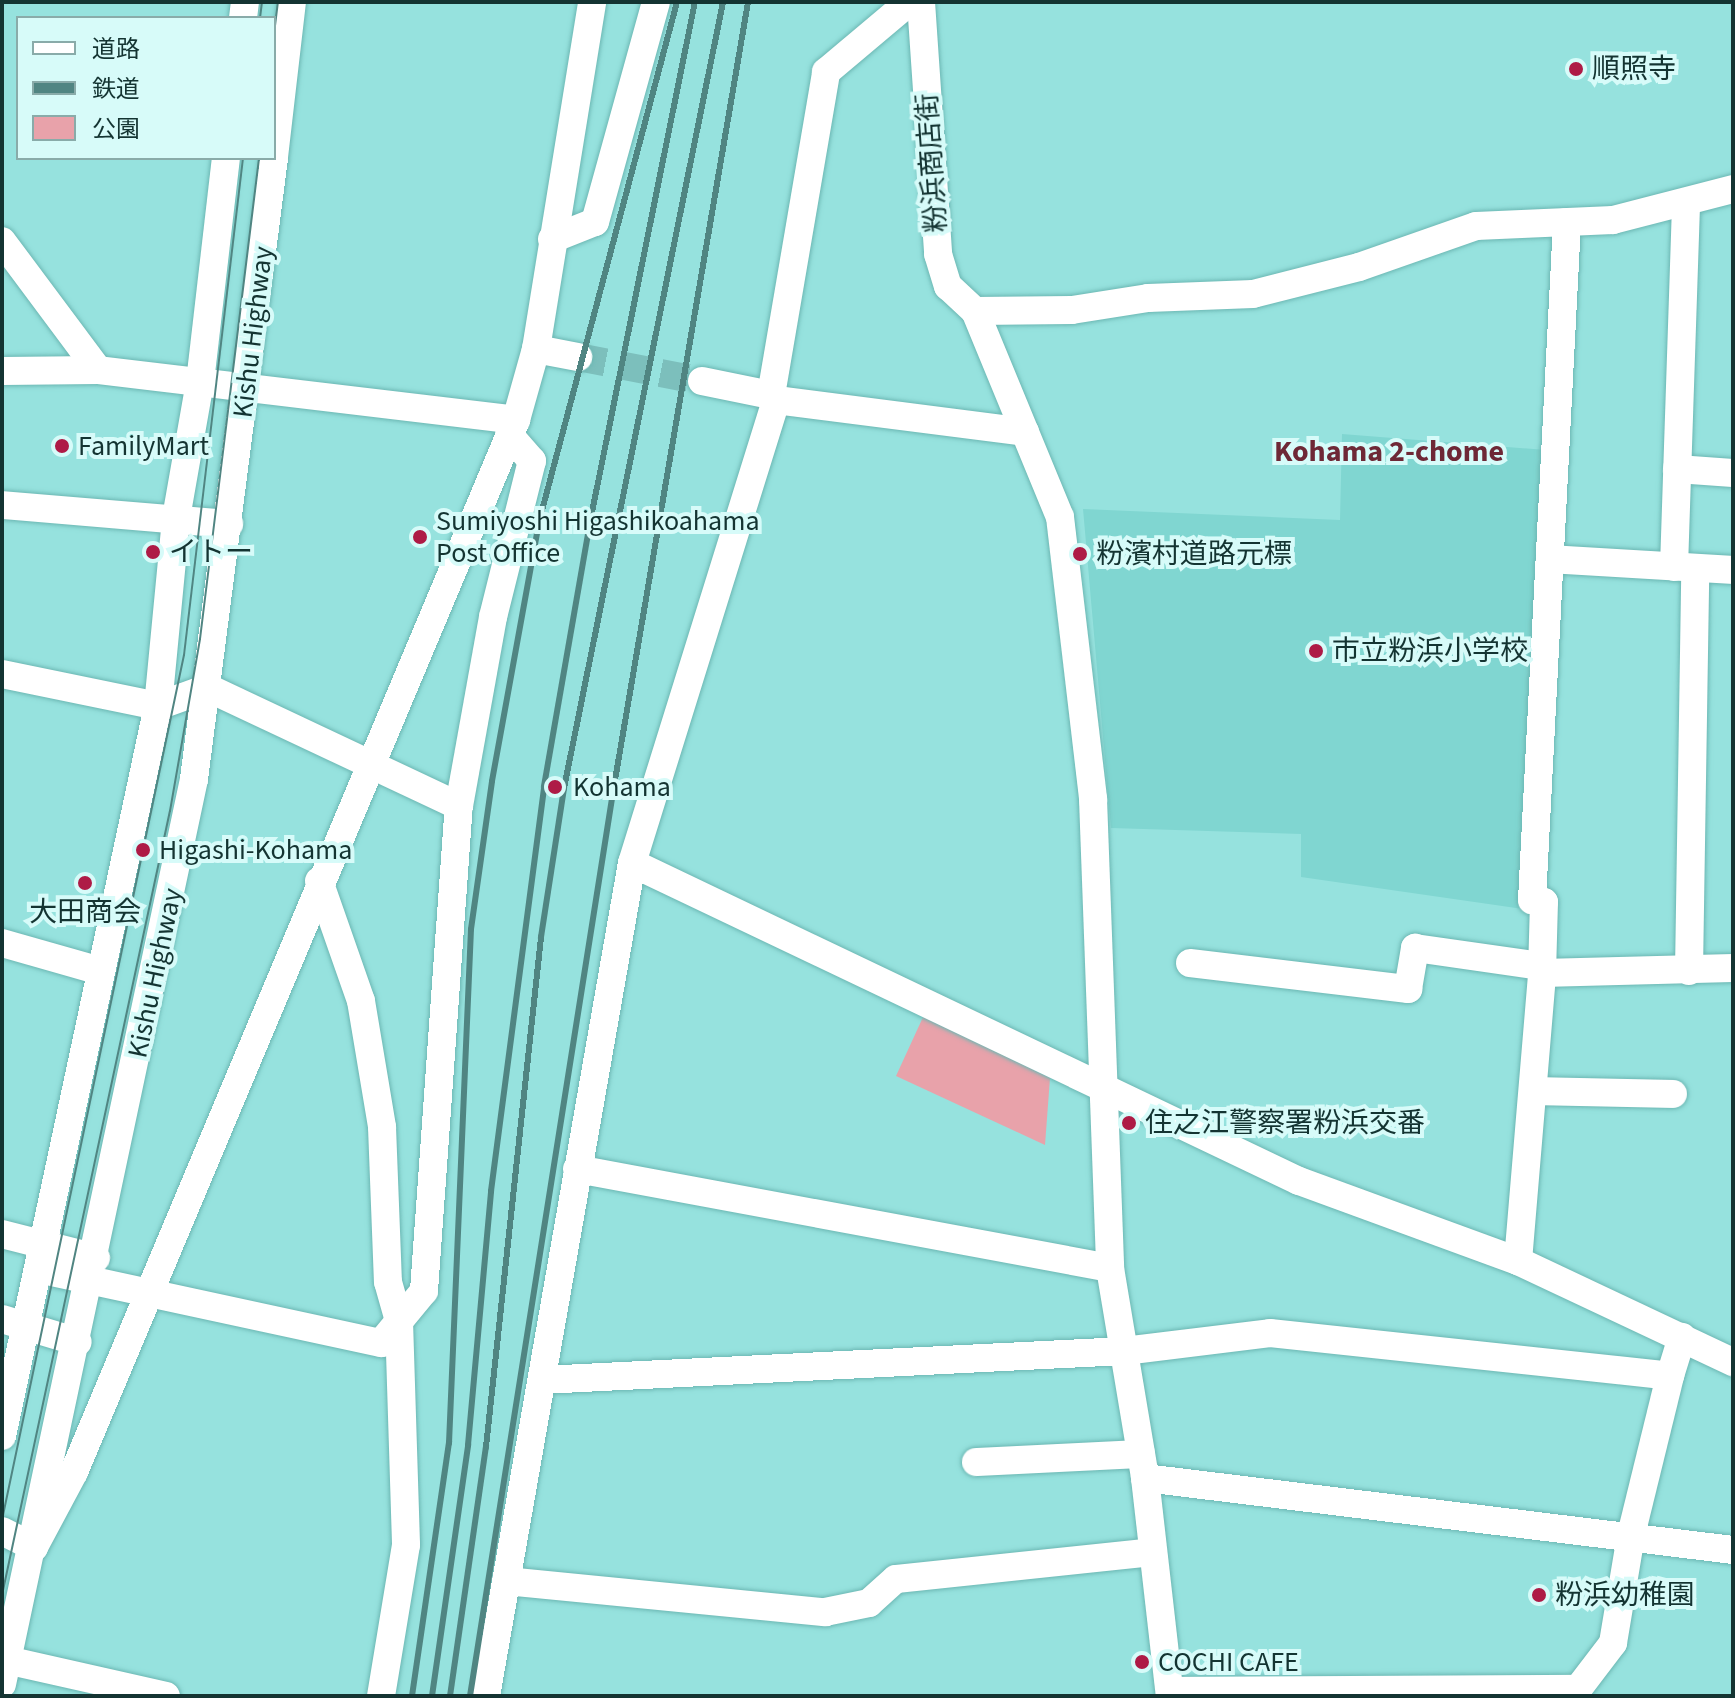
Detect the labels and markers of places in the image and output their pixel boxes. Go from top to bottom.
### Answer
place label: 順照寺 [1592,52,1676,86]
marker: 順照寺 [1567,60,1585,78]
place label: FamilyMart [78,429,209,463]
marker: FamilyMart [53,437,71,455]
place label: Sumiyoshi Higashikoahama Post Office [436,504,760,570]
marker: Sumiyoshi Higashikoahama Post Office [411,528,429,546]
place label: イトー [169,535,253,569]
place label: 粉濱村道路元標 [1096,537,1292,571]
marker: イトー [144,543,162,561]
marker: 粉濱村道路元標 [1071,545,1089,563]
place label: 市立粉浜小学校 [1332,634,1528,668]
marker: 市立粉浜小学校 [1307,642,1325,660]
place label: Kohama [573,770,671,804]
marker: Kohama [544,776,566,798]
place label: Higashi-Kohama [159,833,352,867]
marker: Higashi-Kohama [134,841,152,859]
marker: 大田商会 [76,874,94,892]
place label: 大田商会 [29,895,141,929]
place label: 住之江警察署粉浜交番 [1145,1106,1425,1140]
marker: 住之江警察署粉浜交番 [1120,1114,1138,1132]
place label: 粉浜幼稚園 [1555,1578,1695,1612]
marker: 粉浜幼稚園 [1530,1586,1548,1604]
place label: COCHI CAFE [1158,1645,1299,1679]
marker: COCHI CAFE [1133,1653,1151,1671]

